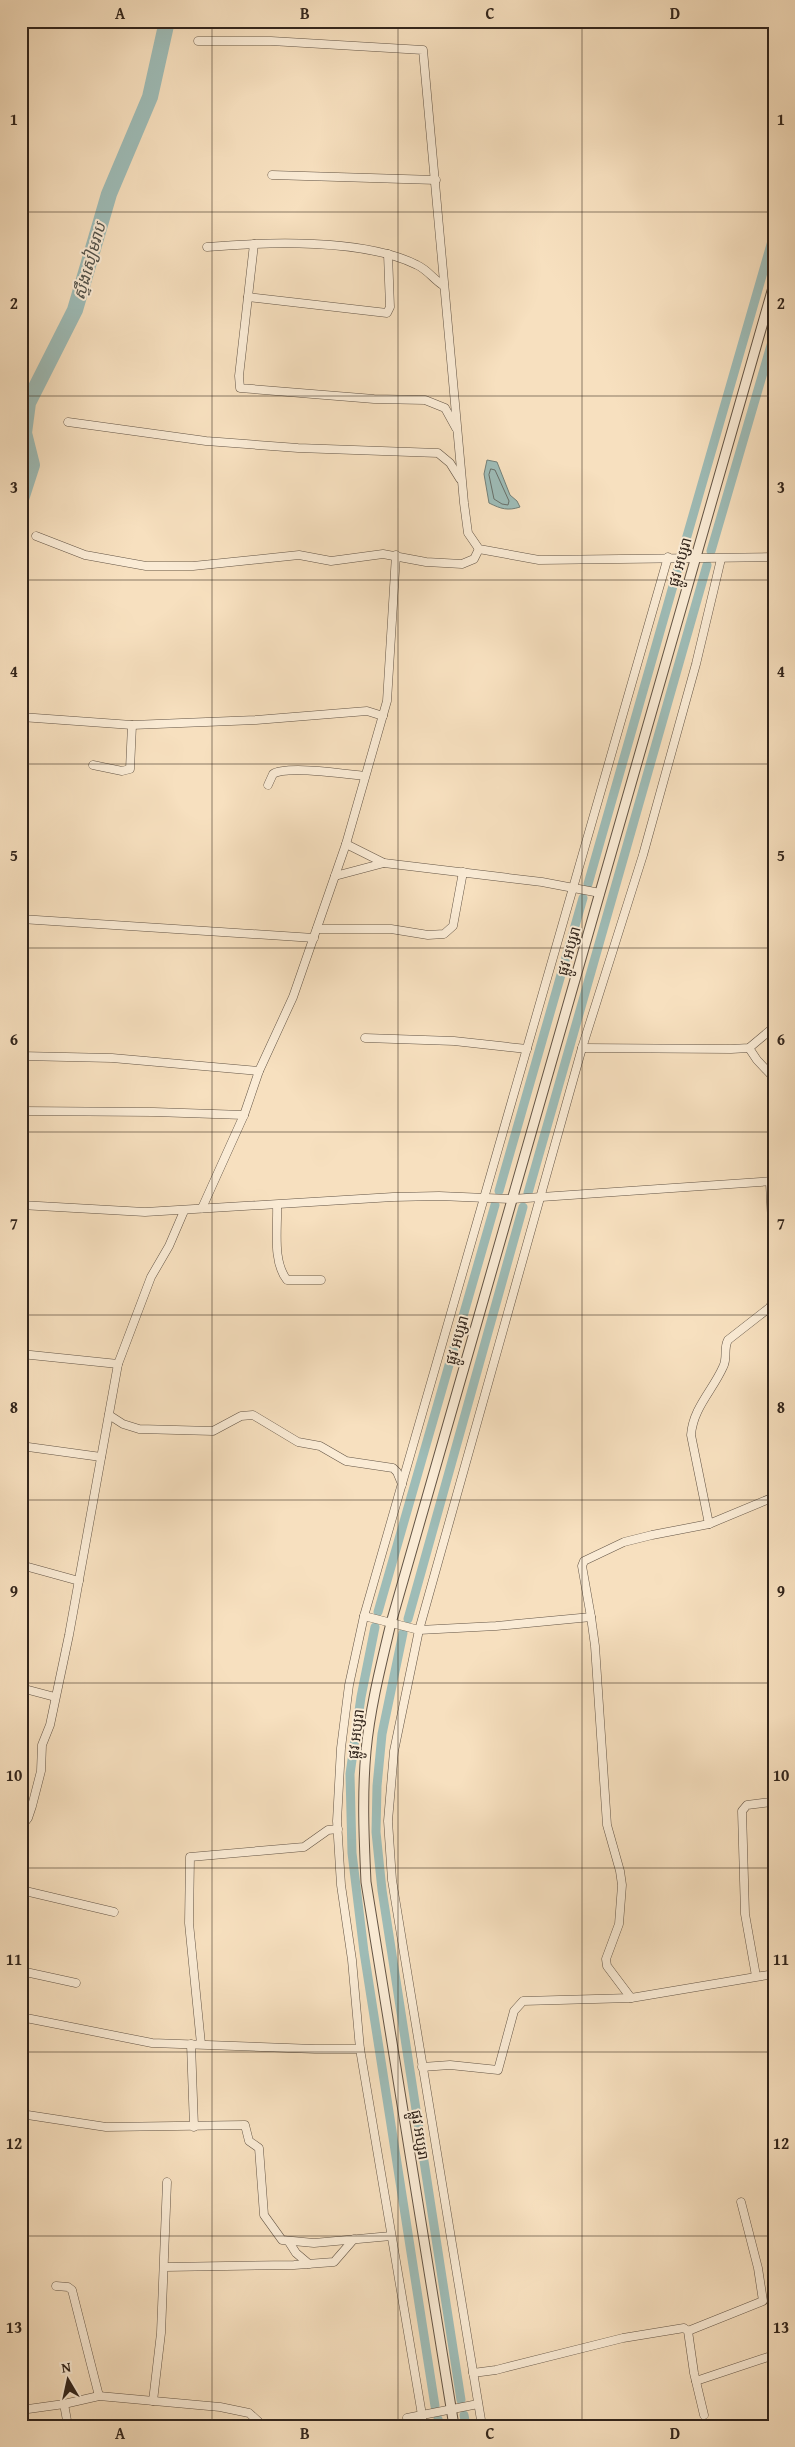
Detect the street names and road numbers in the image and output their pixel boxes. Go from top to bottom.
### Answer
street label: ផ្លូវ អប្សរា [662,535,700,590]
street label: ផ្លូវ អប្សរា [551,924,589,979]
street label: ផ្លូវ អប្សរា [439,1313,477,1368]
street label: ផ្លូវ អប្សរា [342,1708,372,1761]
street label: ផ្លូវ អប្សរា [403,2108,435,2162]

